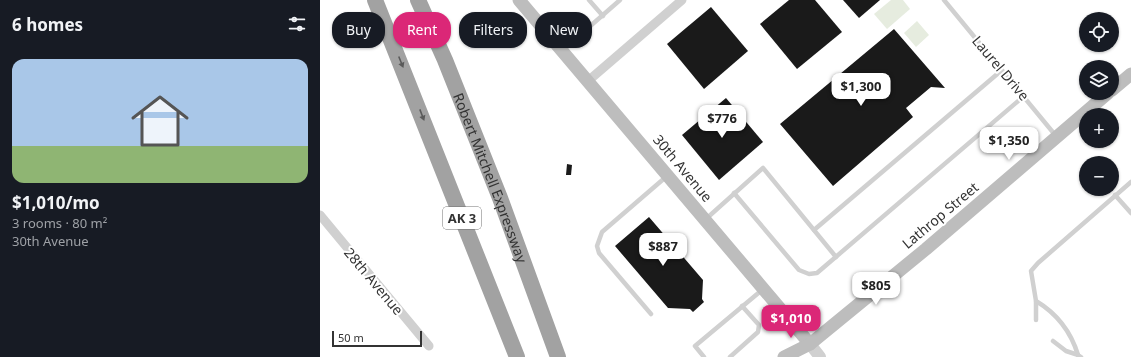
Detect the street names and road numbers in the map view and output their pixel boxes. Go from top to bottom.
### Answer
street label: Laurel Drive [968,32,1034,104]
street label: Robert Mitchell Expressway [449,90,532,266]
street label: 30th Avenue [649,130,717,206]
street label: Lathrop Street [898,177,982,253]
road number: AK 3 [443,207,481,229]
street label: 28th Avenue [340,243,408,319]

